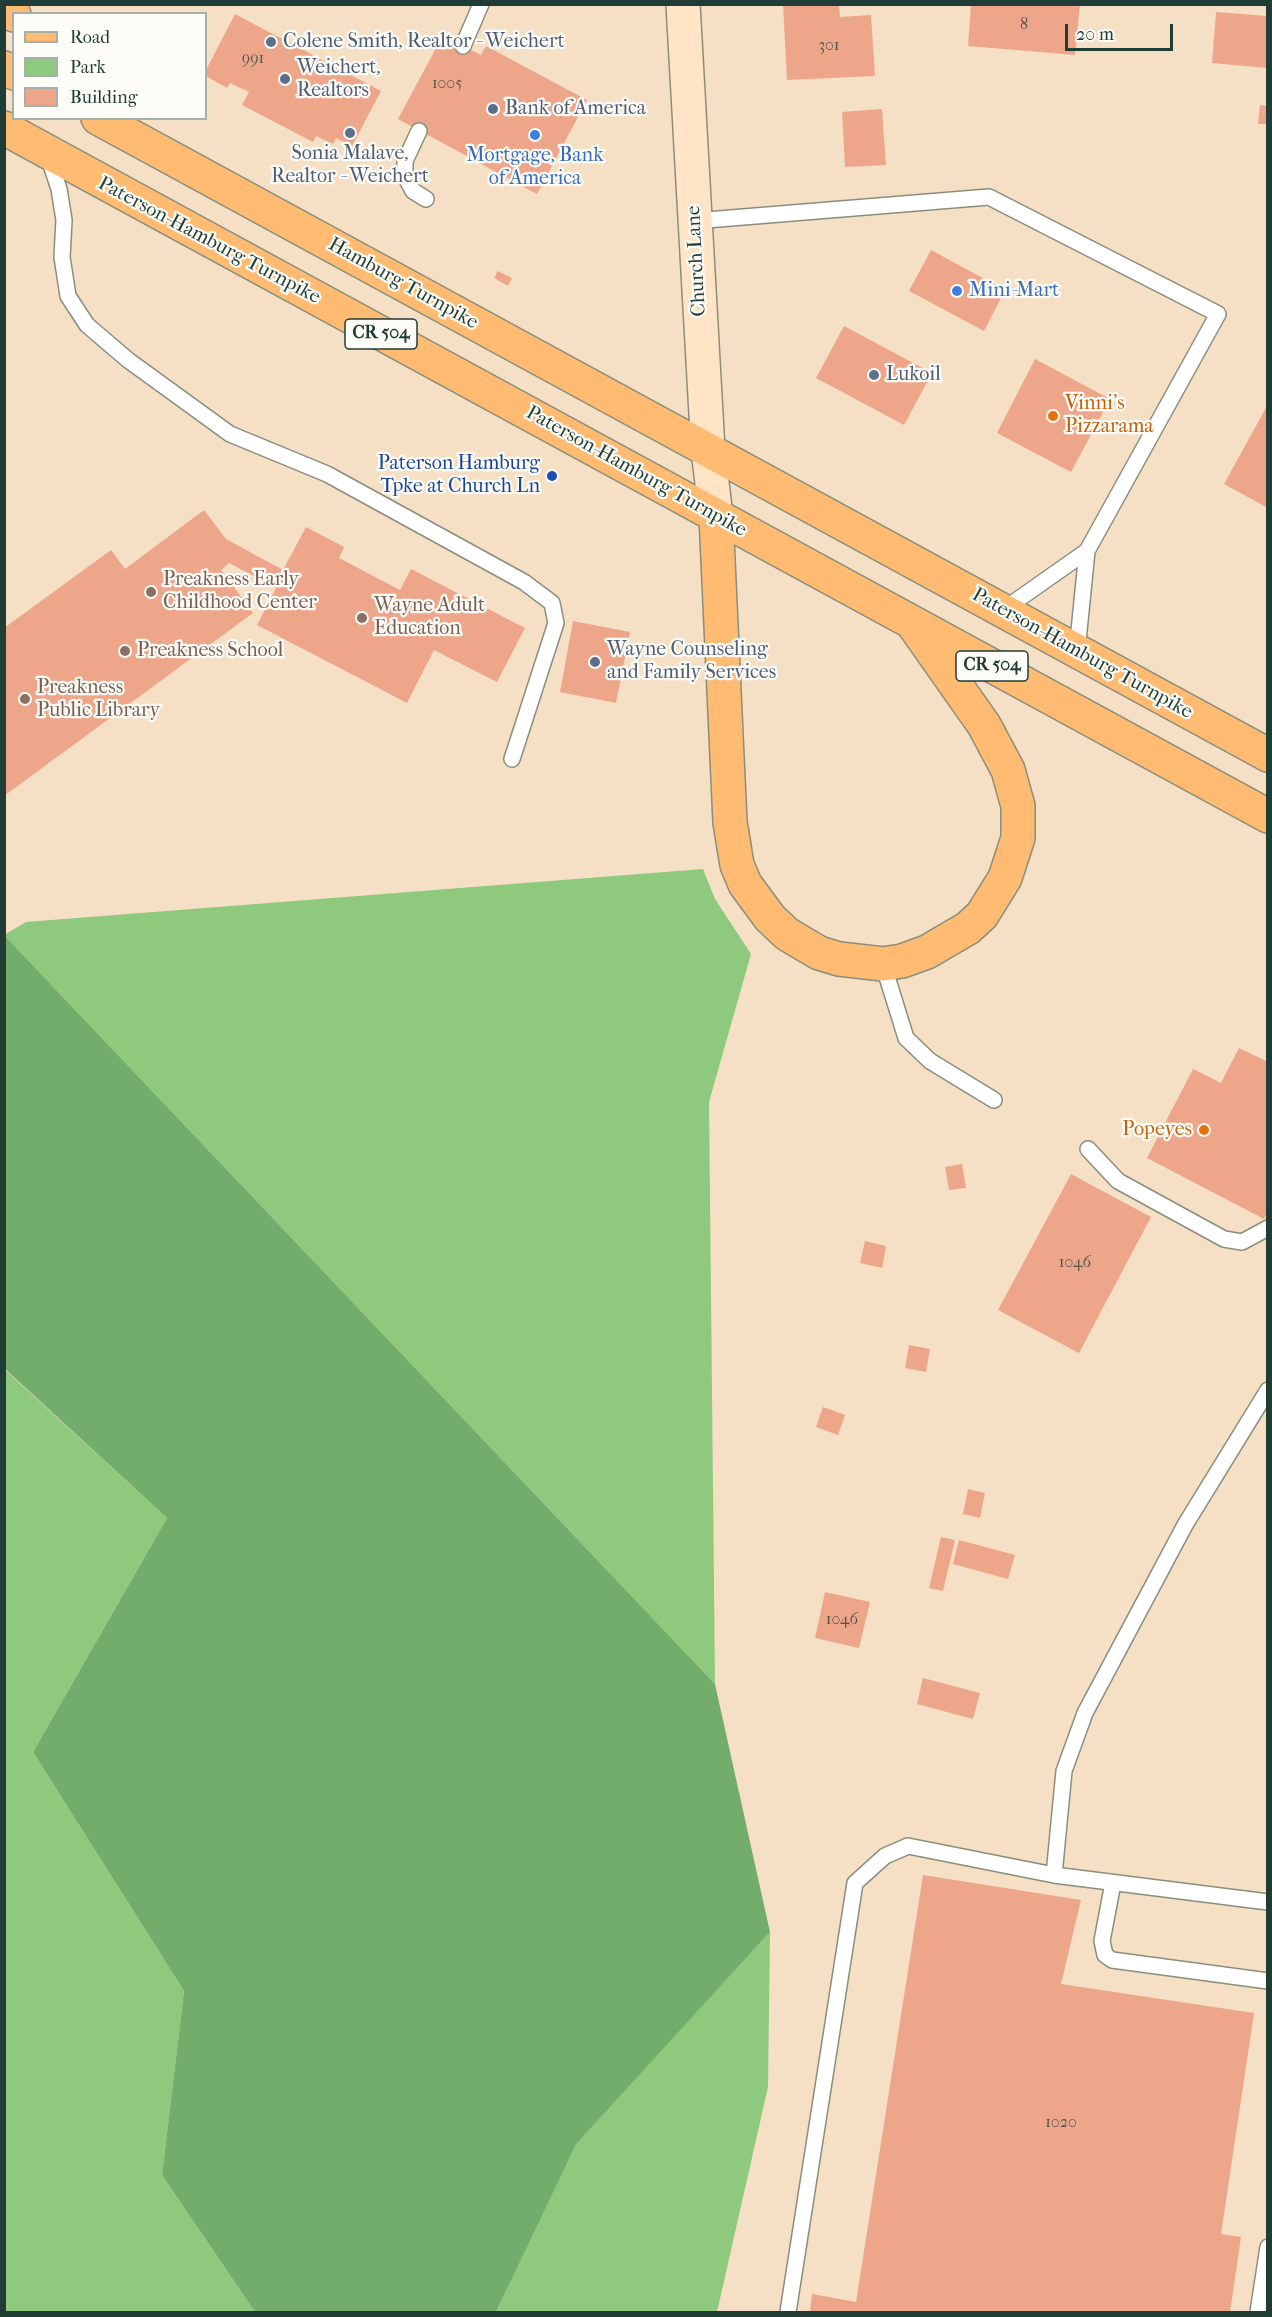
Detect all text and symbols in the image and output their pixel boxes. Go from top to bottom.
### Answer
legend [12,12,207,120]
scale bar [1068,12,1176,50]
house number: 8 [1020,15,1028,35]
text: 20 m [1076,24,1114,45]
text: Road [70,27,110,48]
place label: Colene Smith, Realtor - Weichert [283,30,565,54]
marker: Colene Smith, Realtor - Weichert [264,35,278,49]
house number: 301 [818,36,840,56]
house number: 991 [242,49,264,69]
place label: Weichert, Realtors [297,56,381,103]
text: Park [70,57,106,78]
marker: Weichert, Realtors [278,72,292,86]
house number: 1005 [432,74,462,94]
text: Building [70,87,137,108]
place label: Bank of America [505,97,646,121]
marker: Bank of America [486,102,500,116]
marker: Sonia Malave, Realtor - Weichert [343,126,357,140]
marker: Mortgage, Bank of America [528,128,542,142]
place label: Sonia Malave, Realtor - Weichert [271,142,429,189]
place label: Mortgage, Bank of America [467,144,603,191]
street label: Paterson-Hamburg Turnpike [94,172,324,310]
street label: Church Lane [682,205,712,317]
street label: Hamburg Turnpike [324,233,482,335]
place label: Mini-Mart [969,279,1059,303]
marker: Mini-Mart [950,284,964,298]
road number: CR 504 [345,319,417,349]
place label: Lukoil [886,363,941,387]
marker: Lukoil [867,368,881,382]
place label: Vinni's Pizzarama [1065,392,1154,439]
street label: Paterson-Hamburg Turnpike [521,401,751,543]
marker: Vinni's Pizzarama [1046,409,1060,423]
place label: Paterson Hamburg Tpke at Church Ln [378,452,540,499]
marker: Paterson Hamburg Tpke at Church Ln [545,469,559,483]
place label: Preakness Early Childhood Center [163,568,317,615]
street label: Paterson-Hamburg Turnpike [967,583,1197,725]
marker: Preakness Early Childhood Center [144,585,158,599]
place label: Wayne Adult Education [374,594,485,641]
marker: Wayne Adult Education [355,611,369,625]
place label: Wayne Counseling and Family Services [607,638,776,685]
place label: Preakness School [137,639,283,663]
marker: Preakness School [118,644,132,658]
road number: CR 504 [956,651,1028,681]
marker: Wayne Counseling and Family Services [588,655,602,669]
place label: Preakness Public Library [37,676,160,723]
marker: Preakness Public Library [18,692,32,706]
place label: Popeyes [1122,1118,1192,1142]
marker: Popeyes [1197,1123,1211,1137]
house number: 1046 [1059,1253,1091,1273]
house number: 1046 [826,1610,858,1630]
house number: 1020 [1045,2113,1077,2133]

